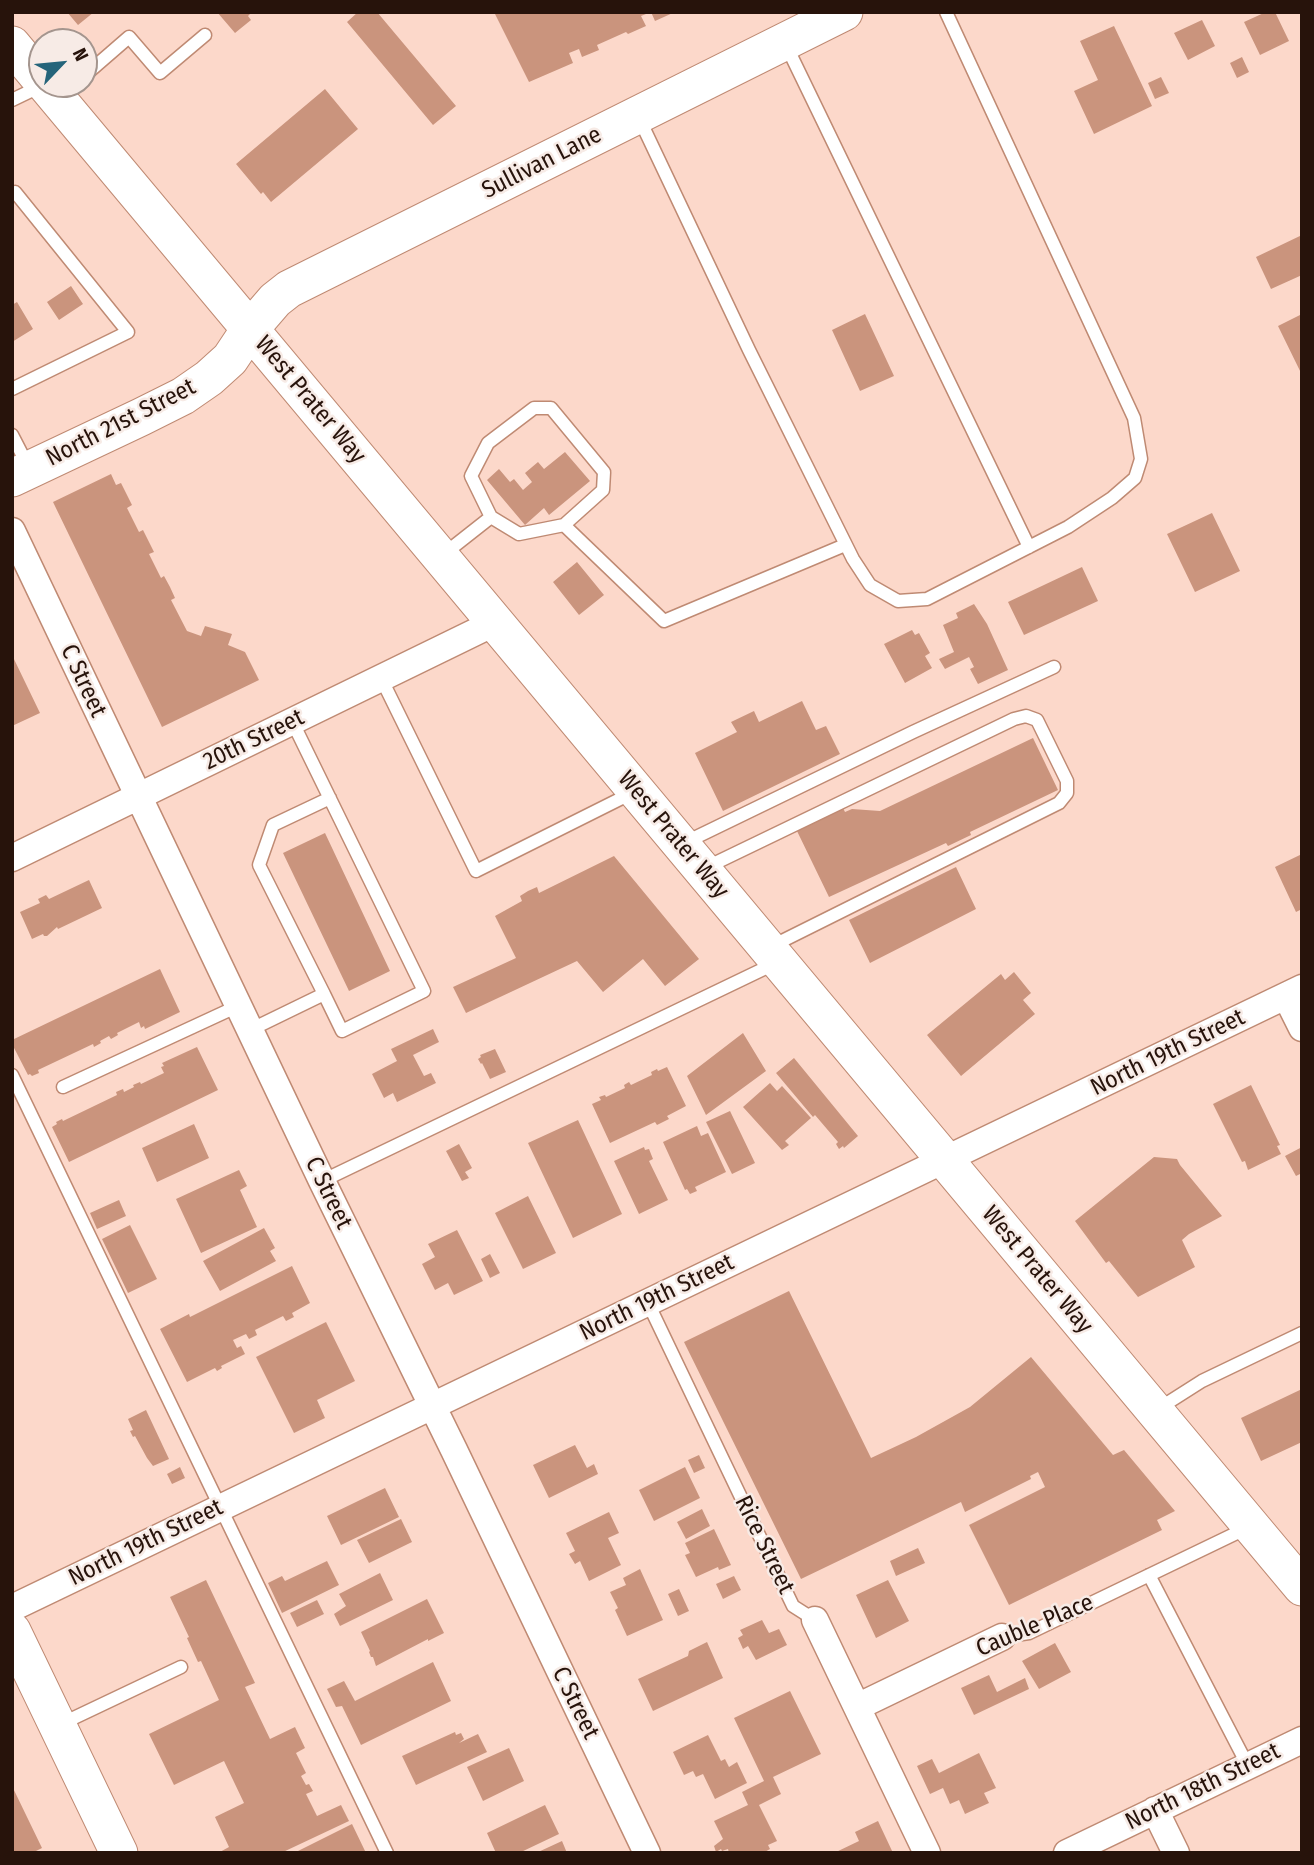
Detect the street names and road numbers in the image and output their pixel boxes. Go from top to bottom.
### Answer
street label: Sullivan Lane [477,121,607,205]
street label: West Prater Way [248,330,372,470]
street label: North 21st Street [41,373,201,473]
street label: C Street [54,640,112,722]
street label: 20th Street [199,703,309,777]
street label: West Prater Way [611,765,735,905]
street label: North 19th Street [1086,1003,1250,1103]
street label: C Street [298,1152,358,1234]
street label: West Prater Way [975,1200,1099,1340]
street label: North 19th Street [575,1248,739,1348]
street label: Rice Street [728,1491,800,1599]
street label: North 19th Street [64,1493,228,1593]
street label: Cauble Place [972,1588,1098,1664]
street label: C Street [545,1662,605,1744]
street label: North 18th Street [1121,1737,1285,1837]

